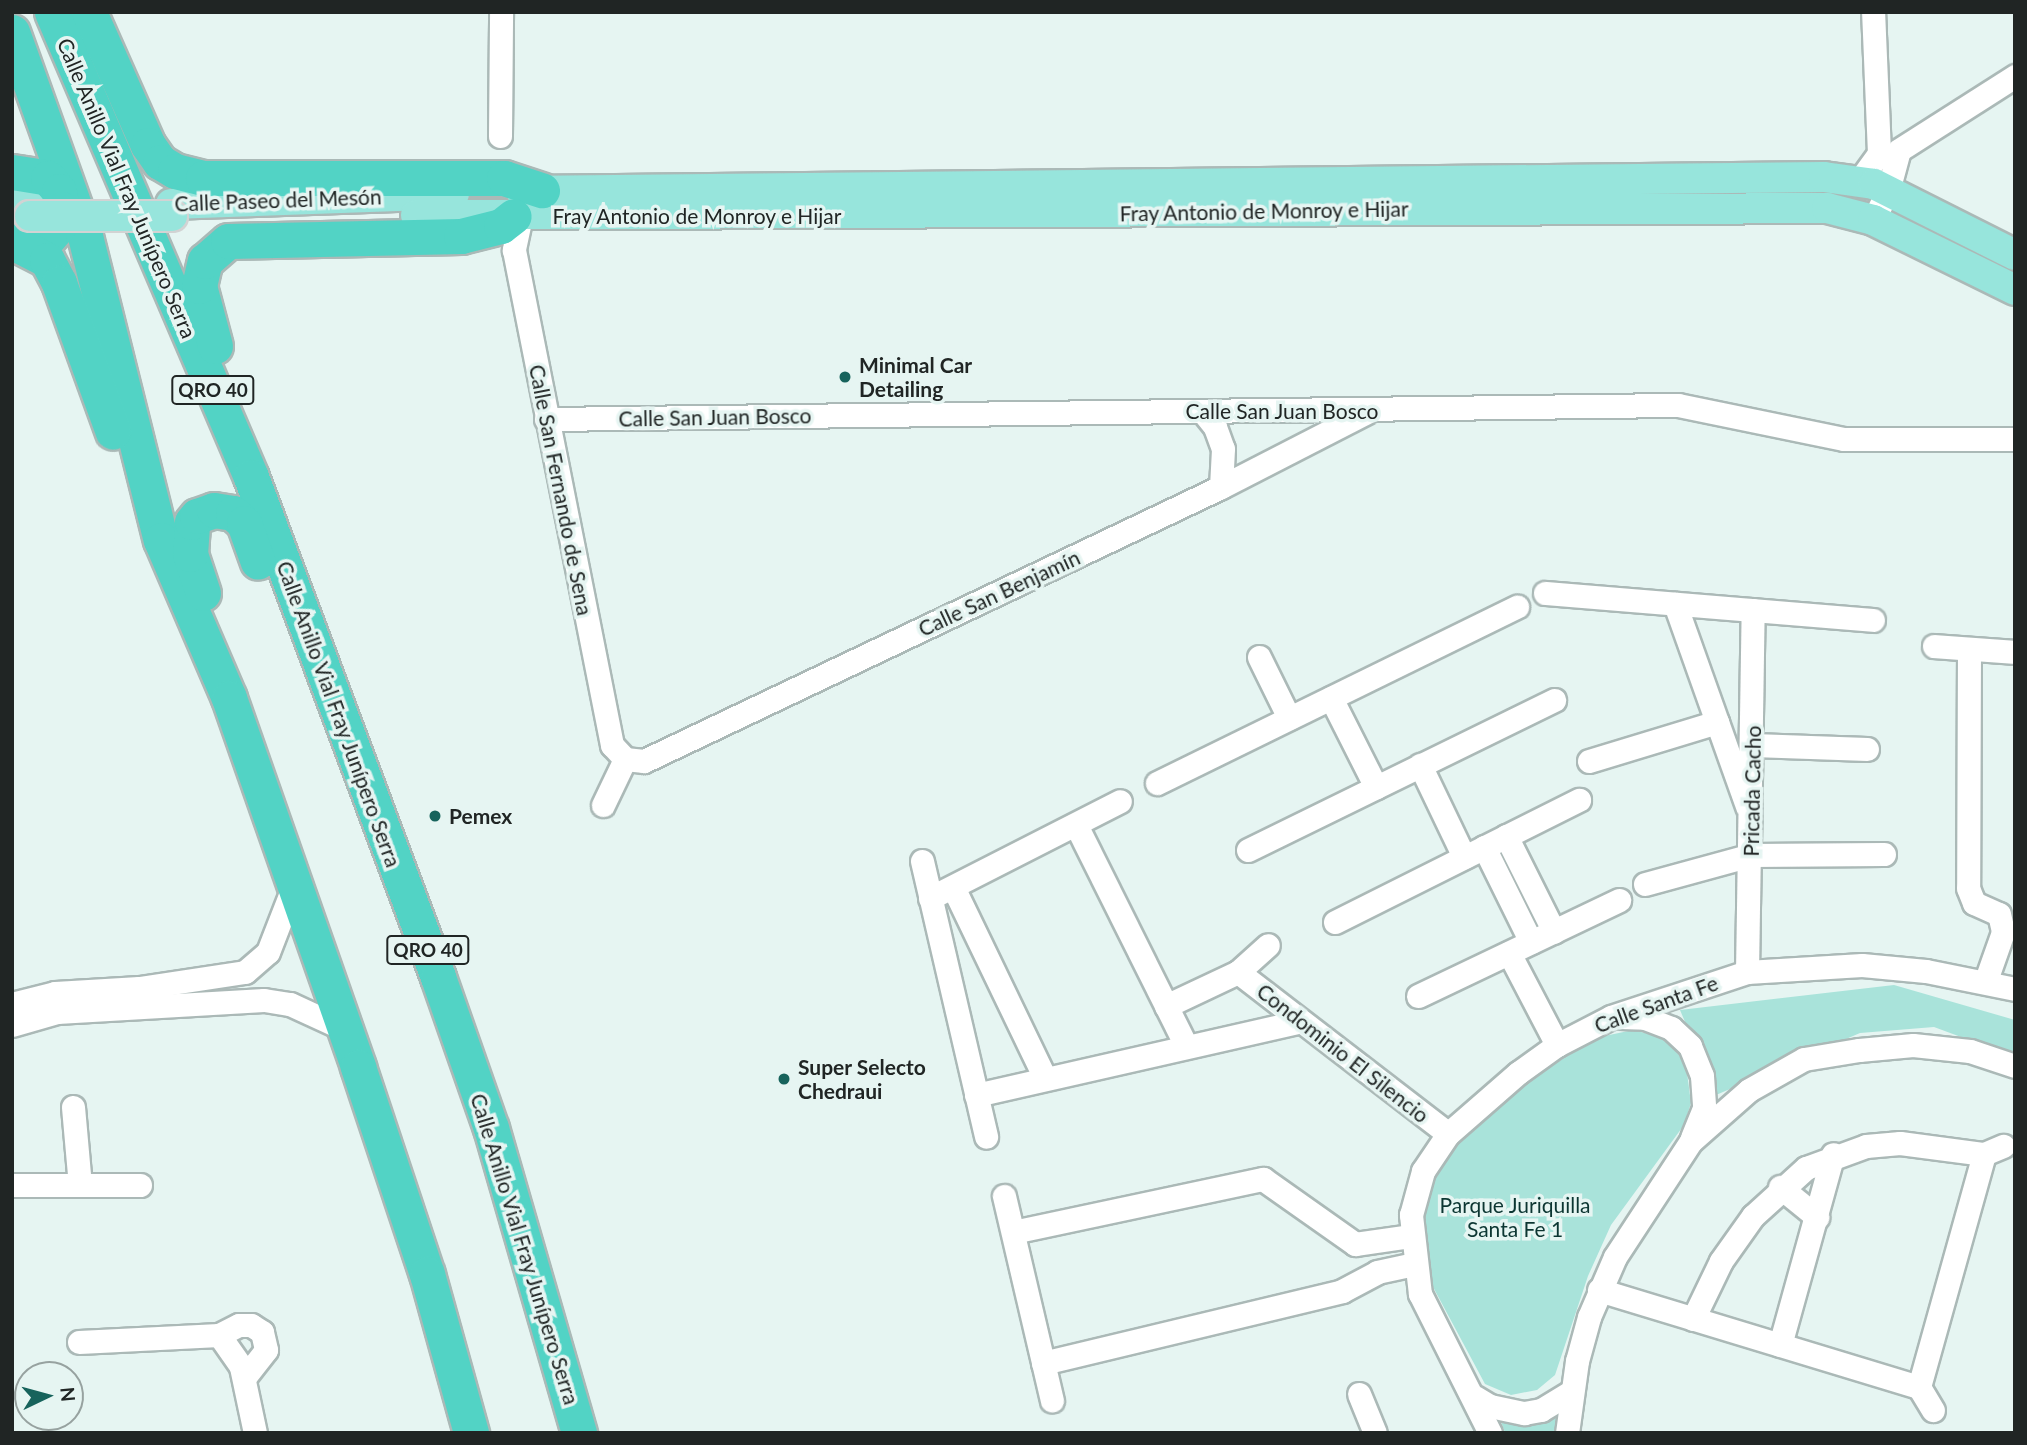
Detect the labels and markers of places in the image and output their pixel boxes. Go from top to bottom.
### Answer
place label: Minimal Car Detailing [859,352,972,402]
marker: Minimal Car Detailing [837,369,853,385]
place label: Pemex [449,803,512,829]
marker: Pemex [427,808,443,824]
place label: Super Selecto Chedraui [798,1054,926,1104]
marker: Super Selecto Chedraui [776,1071,792,1087]

